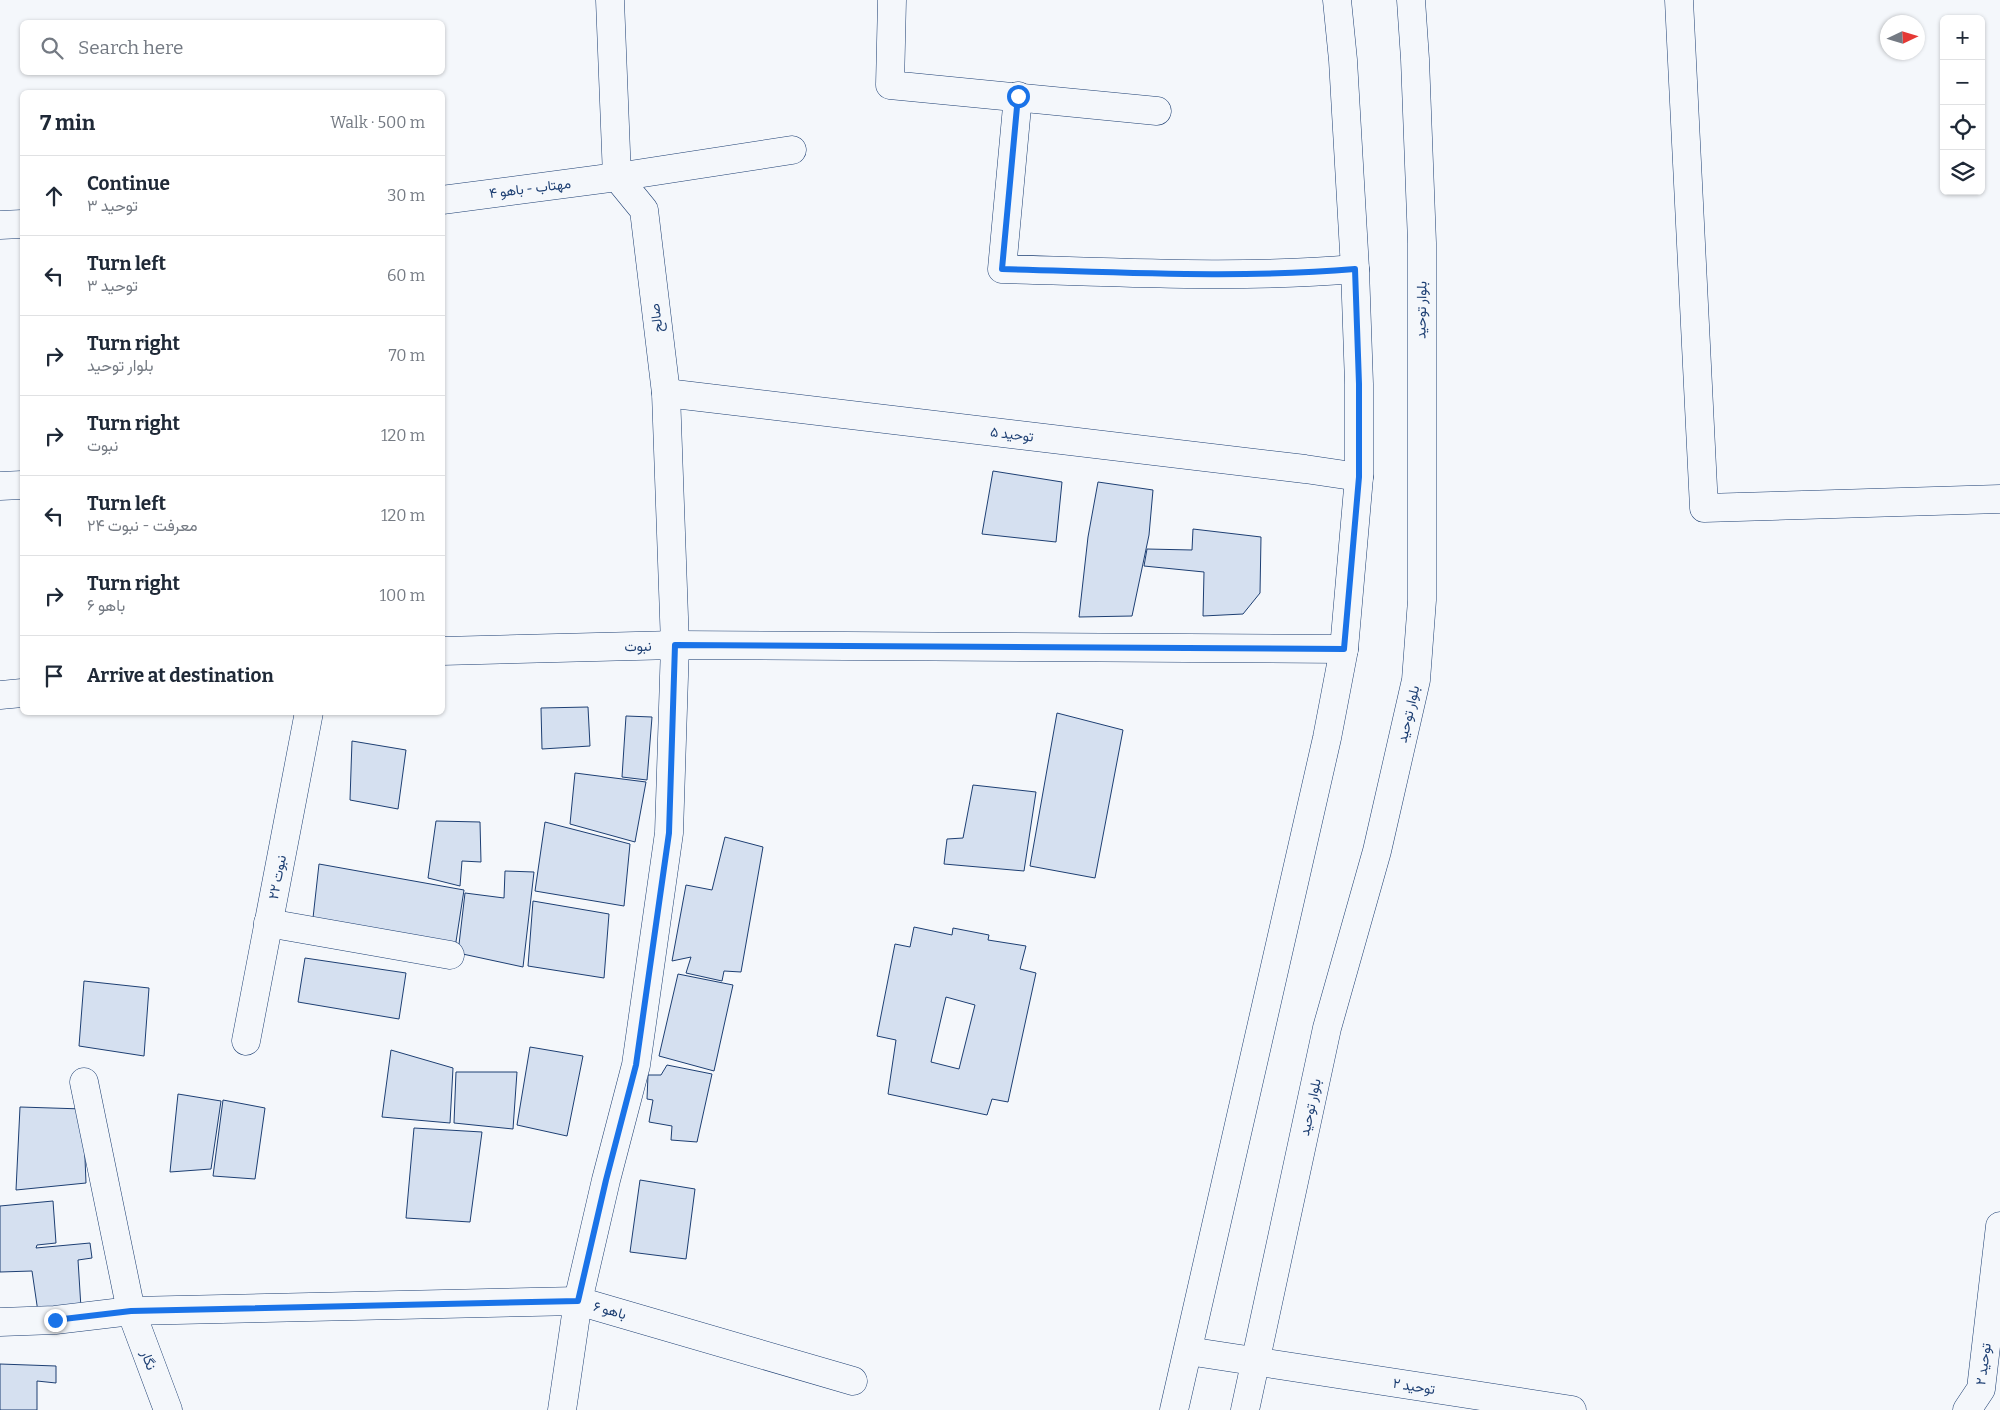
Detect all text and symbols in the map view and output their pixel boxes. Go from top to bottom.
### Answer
north arrow [1880,15,1925,60]
map controls [1940,15,1985,195]
button: + [1940,15,1985,60]
search box [20,20,445,75]
icon: search [38,34,66,62]
text: Search here [78,36,183,59]
button: − [1940,60,1985,105]
route start [1007,85,1030,108]
button: locate [1940,105,1985,150]
text: 7 min [40,110,95,136]
text: Walk · 500 m [330,113,425,132]
button: layers [1940,150,1985,195]
text: Continue [87,172,170,195]
street label: مهتاب - باهو ۴ [488,175,572,202]
icon: ahead [40,182,68,210]
text: 30 m [387,186,425,205]
text: توحید ۳ [87,196,138,215]
text: Turn left [87,252,166,275]
icon: left [40,262,68,290]
text: 60 m [387,266,425,285]
text: توحید ۳ [87,276,138,295]
street label: بلوار توحید [1412,281,1431,339]
street label: صالح [646,302,669,333]
text: Turn right [87,332,180,355]
icon: right [40,342,68,370]
text: 70 m [389,346,425,365]
text: بلوار توحید [87,356,153,375]
text: Turn right [87,412,180,435]
icon: right [40,422,68,450]
street label: توحید ۵ [989,423,1035,446]
text: 120 m [381,426,425,445]
text: نبوت [87,436,118,455]
text: Turn left [87,492,166,515]
icon: left [40,502,68,530]
text: 120 m [381,506,425,525]
text: معرفت - نبوت ۲۴ [87,516,198,535]
text: Turn right [87,572,180,595]
icon: right [40,582,68,610]
text: 100 m [380,586,425,605]
text: باهو ۶ [87,596,125,615]
street label: نبوت [624,638,652,655]
icon: arrive [40,662,68,690]
text: Arrive at destination [87,664,274,687]
street label: بلوار توحید [1394,684,1423,744]
street label: نبوت ۲۲ [265,853,290,901]
street label: بلوار توحید [1296,1077,1325,1137]
street label: باهو ۶ [591,1298,628,1323]
route end [44,1309,67,1332]
street label: توحید ۲ [1972,1342,1995,1386]
street label: نگار [137,1347,160,1372]
street label: توحید ۲ [1392,1375,1436,1398]

